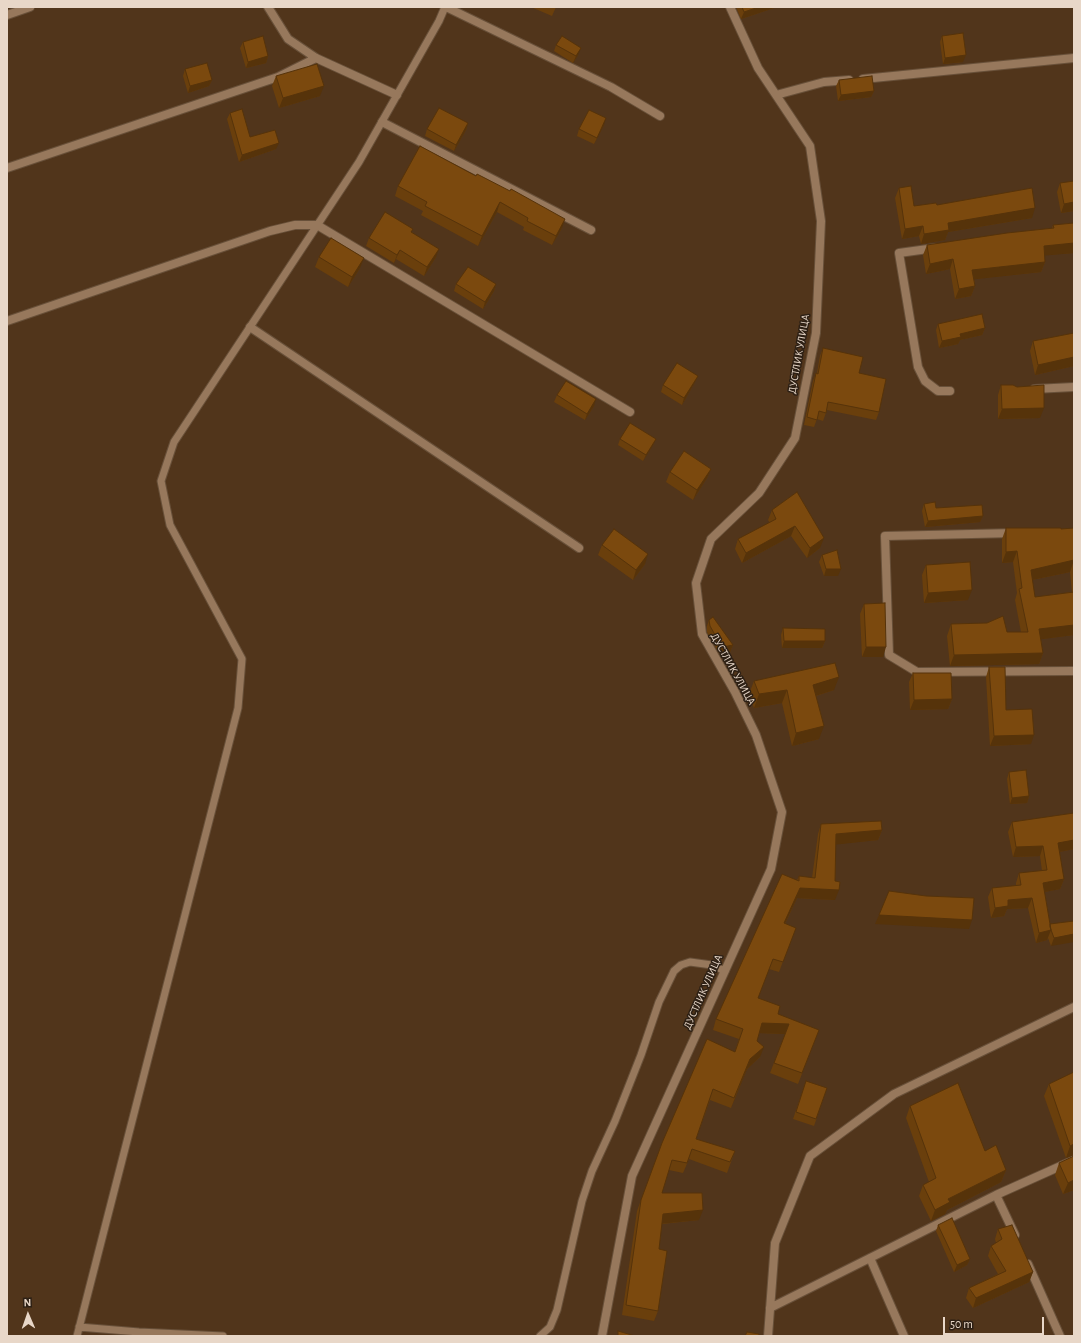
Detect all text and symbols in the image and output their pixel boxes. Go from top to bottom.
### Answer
street label: ДУСТЛИК УЛИЦА [786,313,812,395]
street label: ДУСТЛИК УЛИЦА [708,631,758,707]
street label: ДУСТЛИК УЛИЦА [681,953,725,1031]
north arrow [8,1295,48,1335]
text: N [24,1297,32,1308]
scale bar [945,1309,1046,1335]
text: 50 m [950,1318,973,1330]

